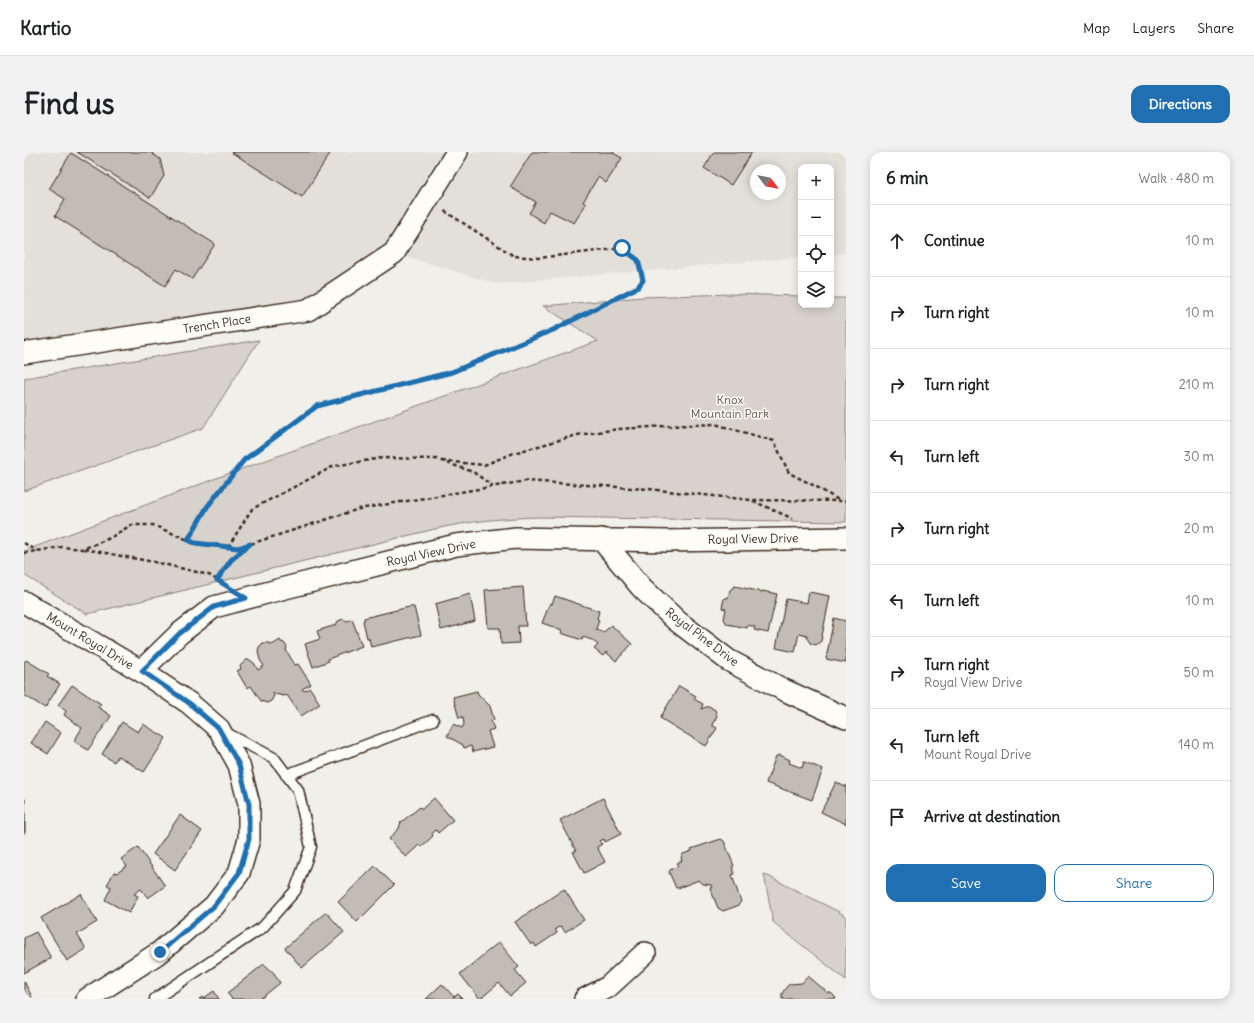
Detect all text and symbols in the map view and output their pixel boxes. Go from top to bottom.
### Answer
text: Kartio [20,16,72,40]
text: Map [1083,19,1110,37]
text: Layers [1132,19,1175,37]
text: Share [1197,19,1234,37]
button: Directions [1131,85,1230,123]
text: Find us [24,86,115,122]
north arrow [750,164,786,200]
map controls [798,164,834,308]
button: + [798,164,834,200]
text: 6 min [886,167,928,189]
text: Walk · 480 m [1139,170,1214,187]
button: − [798,200,834,236]
icon: ahead [886,230,908,252]
text: Continue [924,231,985,250]
text: 10 m [1186,232,1214,249]
button: locate [798,236,834,272]
route start [613,239,631,257]
button: layers [798,272,834,308]
icon: right [886,302,908,324]
text: Turn right [924,303,989,322]
text: 10 m [1186,304,1214,321]
street label: Trench Place [182,311,252,336]
icon: right [886,374,908,396]
text: Turn right [924,375,989,394]
text: 210 m [1179,376,1214,393]
park label: Knox Mountain Park [691,392,769,421]
icon: left [886,446,908,468]
text: Turn left [924,447,979,466]
text: 30 m [1184,448,1214,465]
icon: right [886,518,908,540]
text: Turn right [924,519,989,538]
text: 20 m [1184,520,1214,537]
street label: Royal View Drive [707,530,799,547]
street label: Royal View Drive [385,536,477,569]
icon: left [886,590,908,612]
text: Turn left [924,591,979,610]
text: 10 m [1186,592,1214,609]
street label: Royal Pine Drive [663,604,742,669]
street label: Mount Royal Drive [44,609,137,672]
text: Turn right [924,655,989,674]
icon: right [886,662,908,684]
text: 50 m [1183,664,1214,681]
text: Royal View Drive [924,674,1022,691]
text: Turn left [924,727,979,746]
icon: left [886,734,908,756]
text: 140 m [1178,736,1214,753]
text: Mount Royal Drive [924,746,1031,763]
icon: arrive [886,806,908,828]
text: Arrive at destination [924,807,1060,826]
button: Save [886,864,1046,902]
button: Share [1054,864,1214,902]
route end [151,943,169,961]

